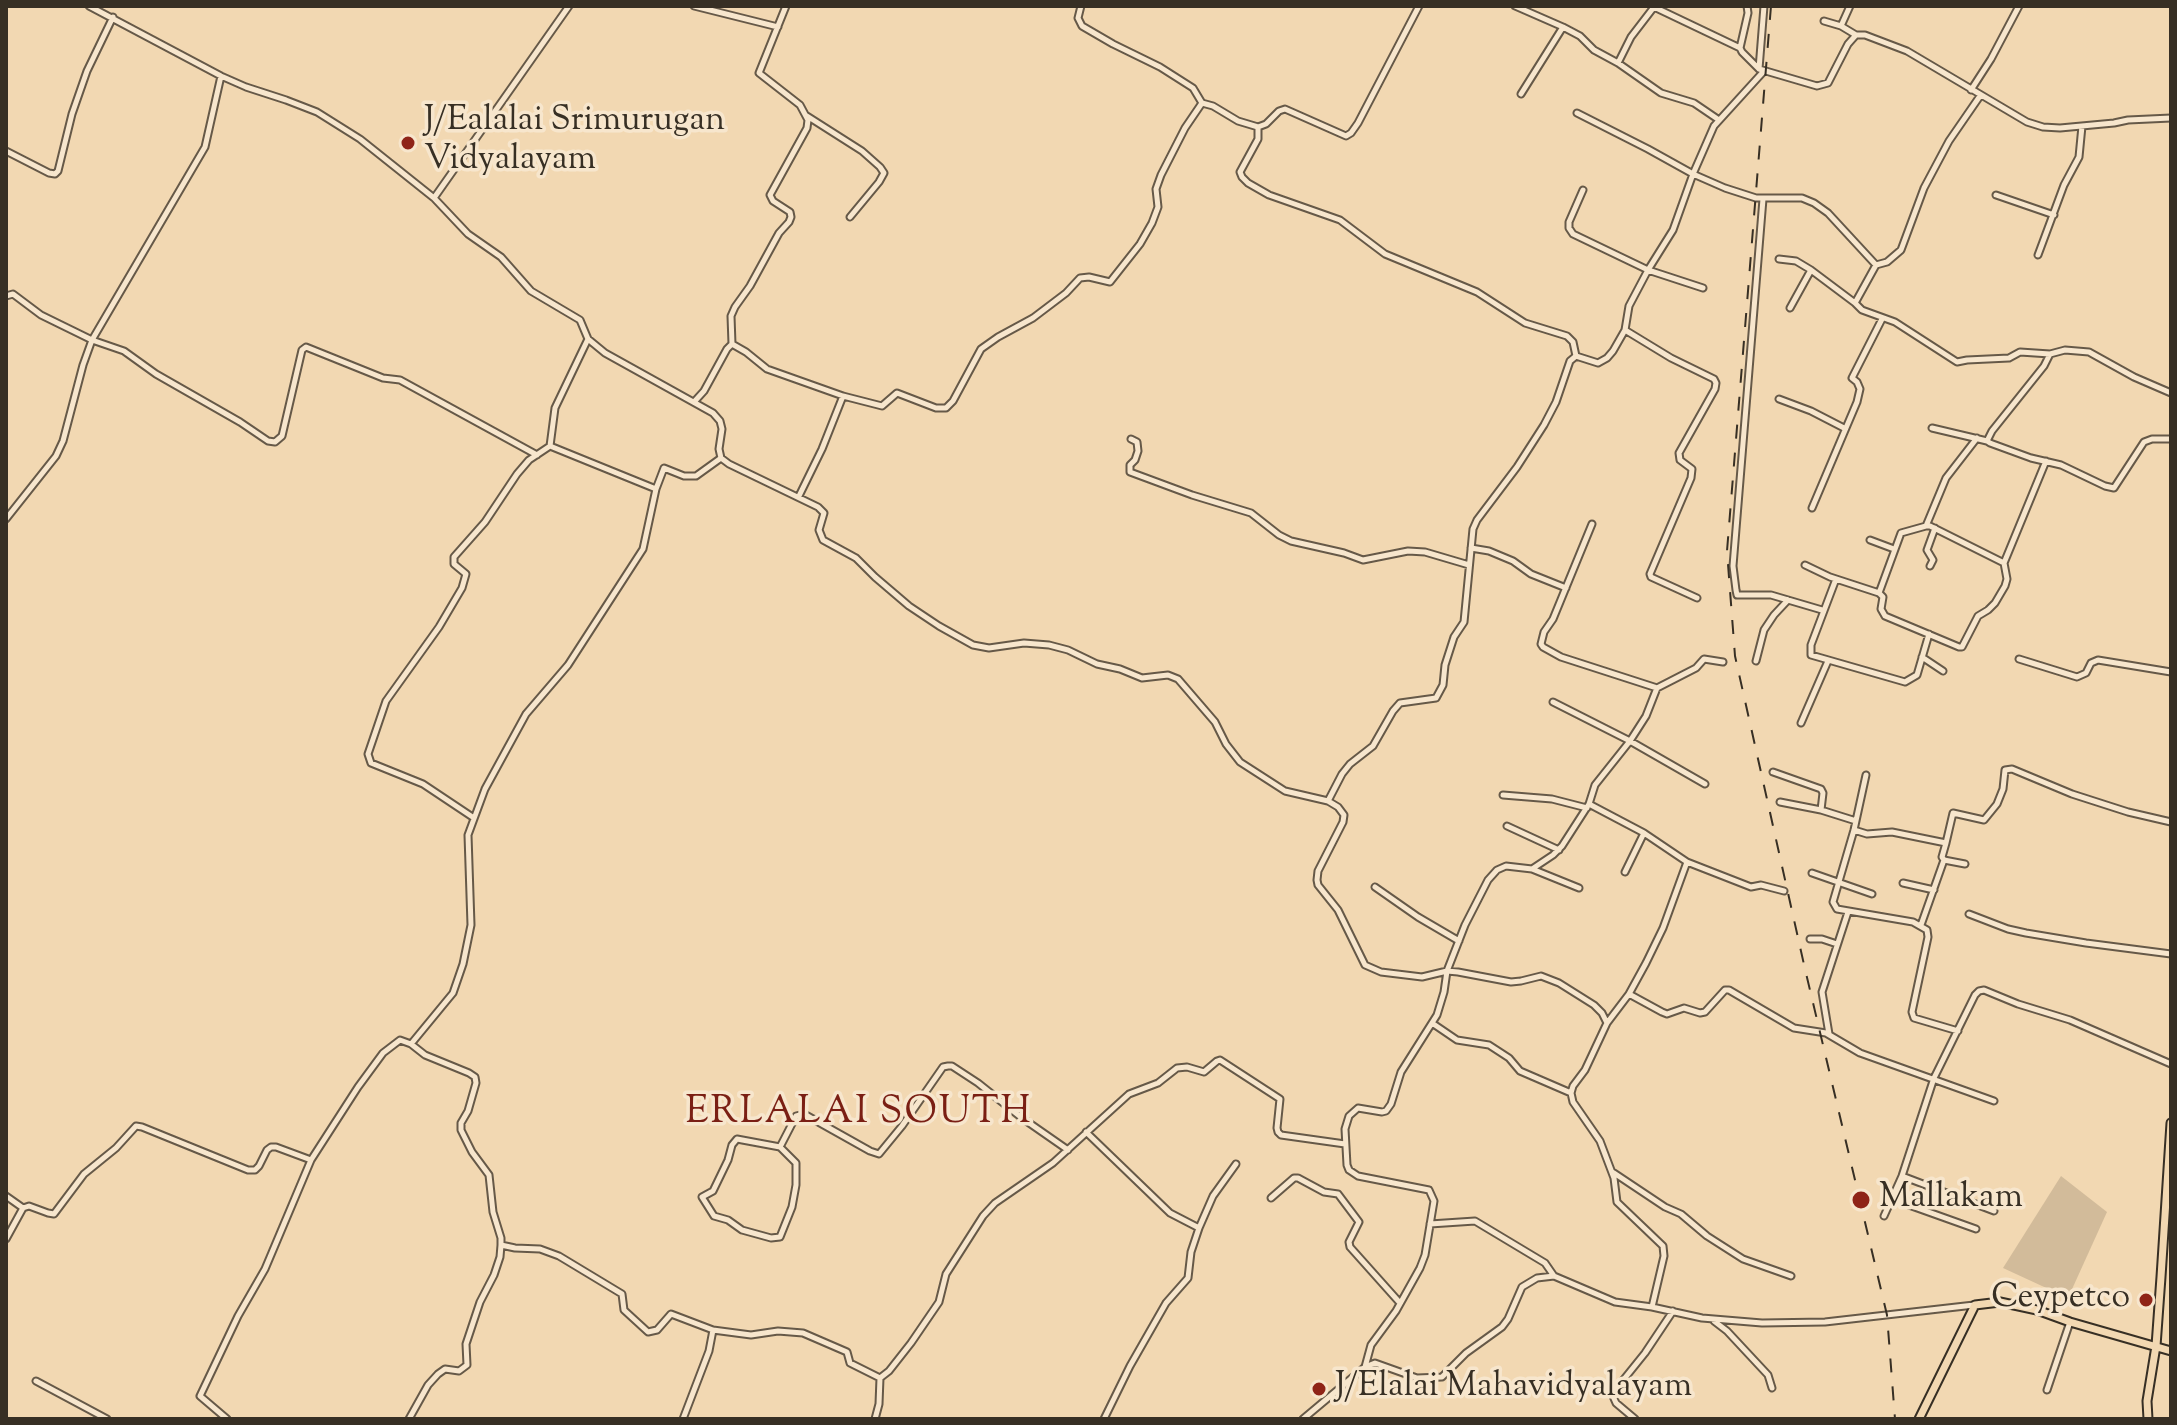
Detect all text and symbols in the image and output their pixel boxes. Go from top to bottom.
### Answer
place label: J/Ealalai Srimurugan Vidyalayam [424,103,725,182]
marker: J/Ealalai Srimurugan Vidyalayam [399,134,417,152]
district label: ERLALAI SOUTH [685,1093,1033,1139]
place label: Mallakam [1879,1180,2023,1220]
marker: Mallakam [1850,1189,1872,1211]
place label: Ceypetco [1991,1280,2130,1320]
marker: Ceypetco [2137,1291,2155,1309]
place label: J/Elalai Mahavidyalayam [1335,1369,1692,1409]
marker: J/Elalai Mahavidyalayam [1310,1380,1328,1398]

